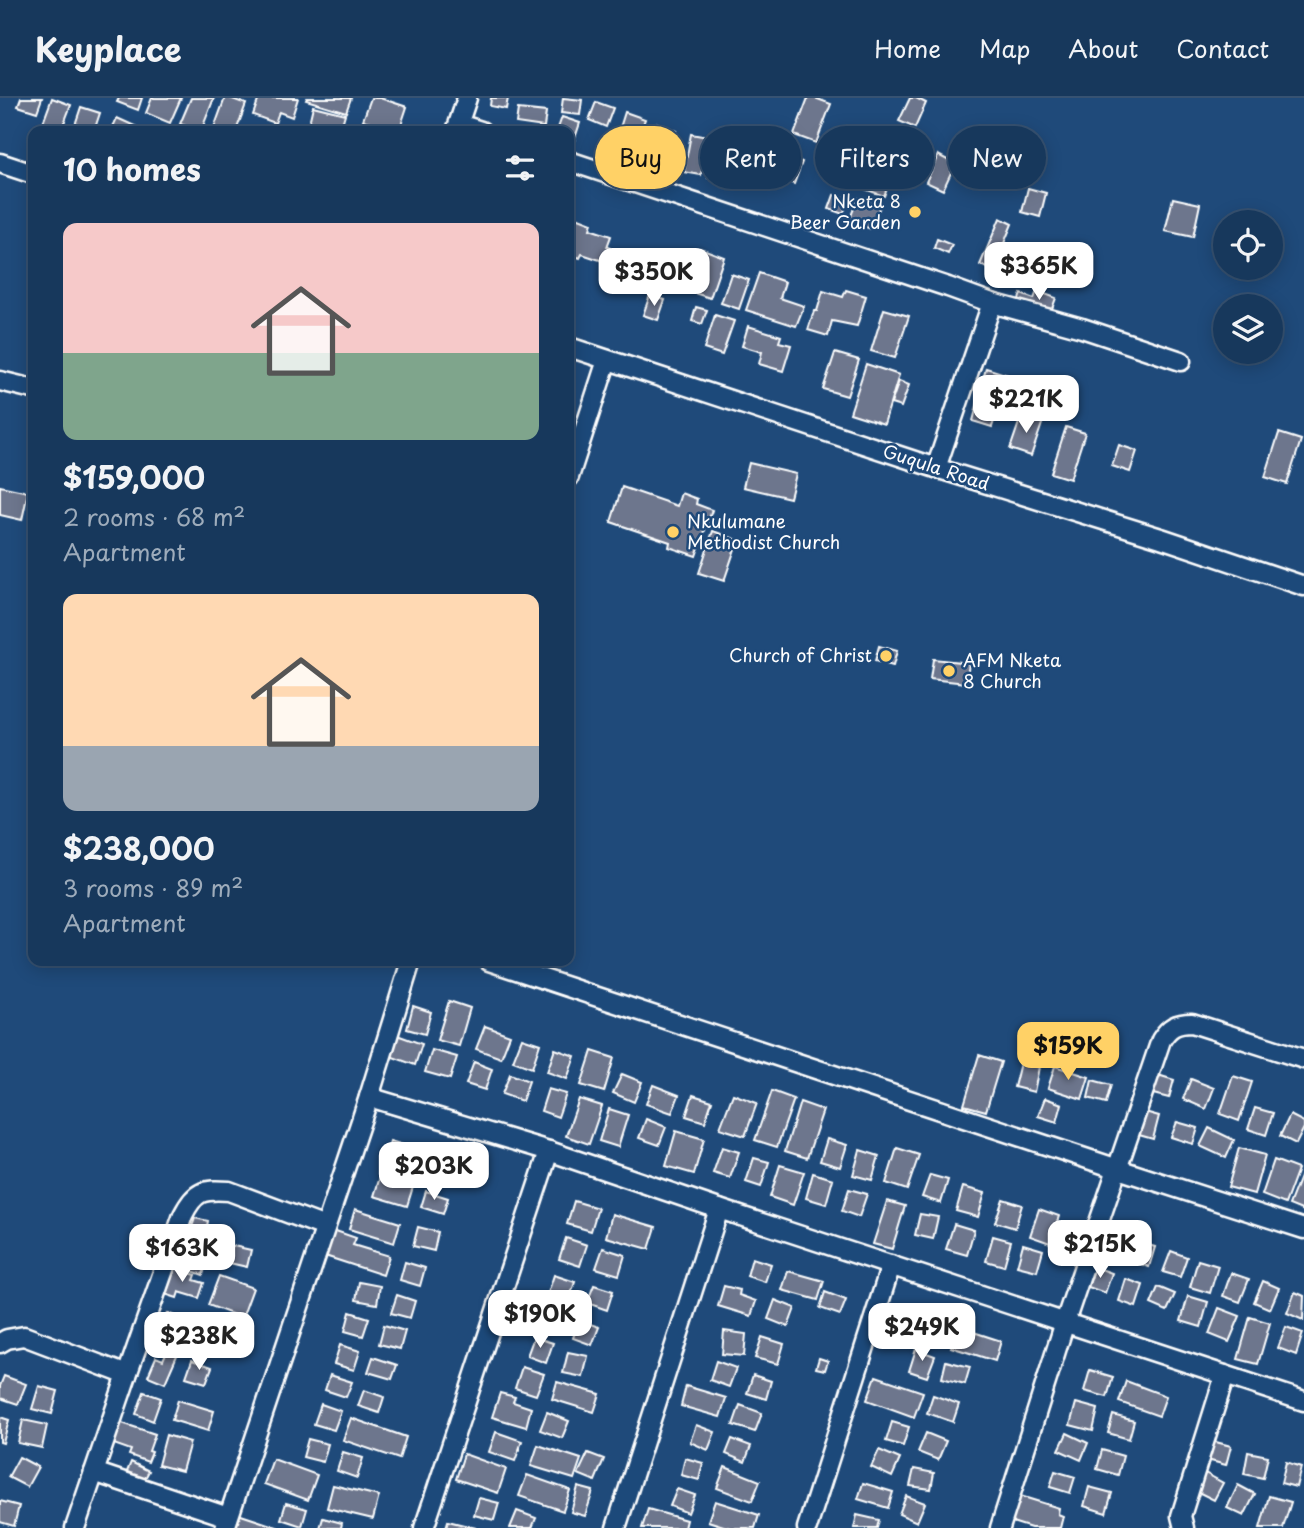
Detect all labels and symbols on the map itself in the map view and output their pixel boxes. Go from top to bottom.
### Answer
place label: Nketa 8 Beer Garden [790,187,901,235]
marker: Nketa 8 Beer Garden [907,204,923,220]
pin: $365K [990,242,1088,302]
pin: $350K [605,248,703,308]
pin: $221K [977,376,1075,435]
street label: Guqula Road [880,437,993,497]
place label: Nkulumane Methodist Church [687,507,840,555]
marker: Nkulumane Methodist Church [665,524,681,540]
place label: Church of Christ [729,641,872,668]
place label: AFM Nketa 8 Church [963,646,1062,694]
marker: Church of Christ [878,648,894,664]
marker: AFM Nketa 8 Church [941,663,957,679]
pin: $159K [1019,1023,1117,1082]
pin: $203K [385,1142,483,1202]
pin: $215K [1051,1220,1149,1280]
pin: $163K [133,1224,231,1284]
pin: $190K [491,1290,589,1350]
pin: $249K [873,1304,971,1363]
pin: $238K [150,1312,248,1372]

